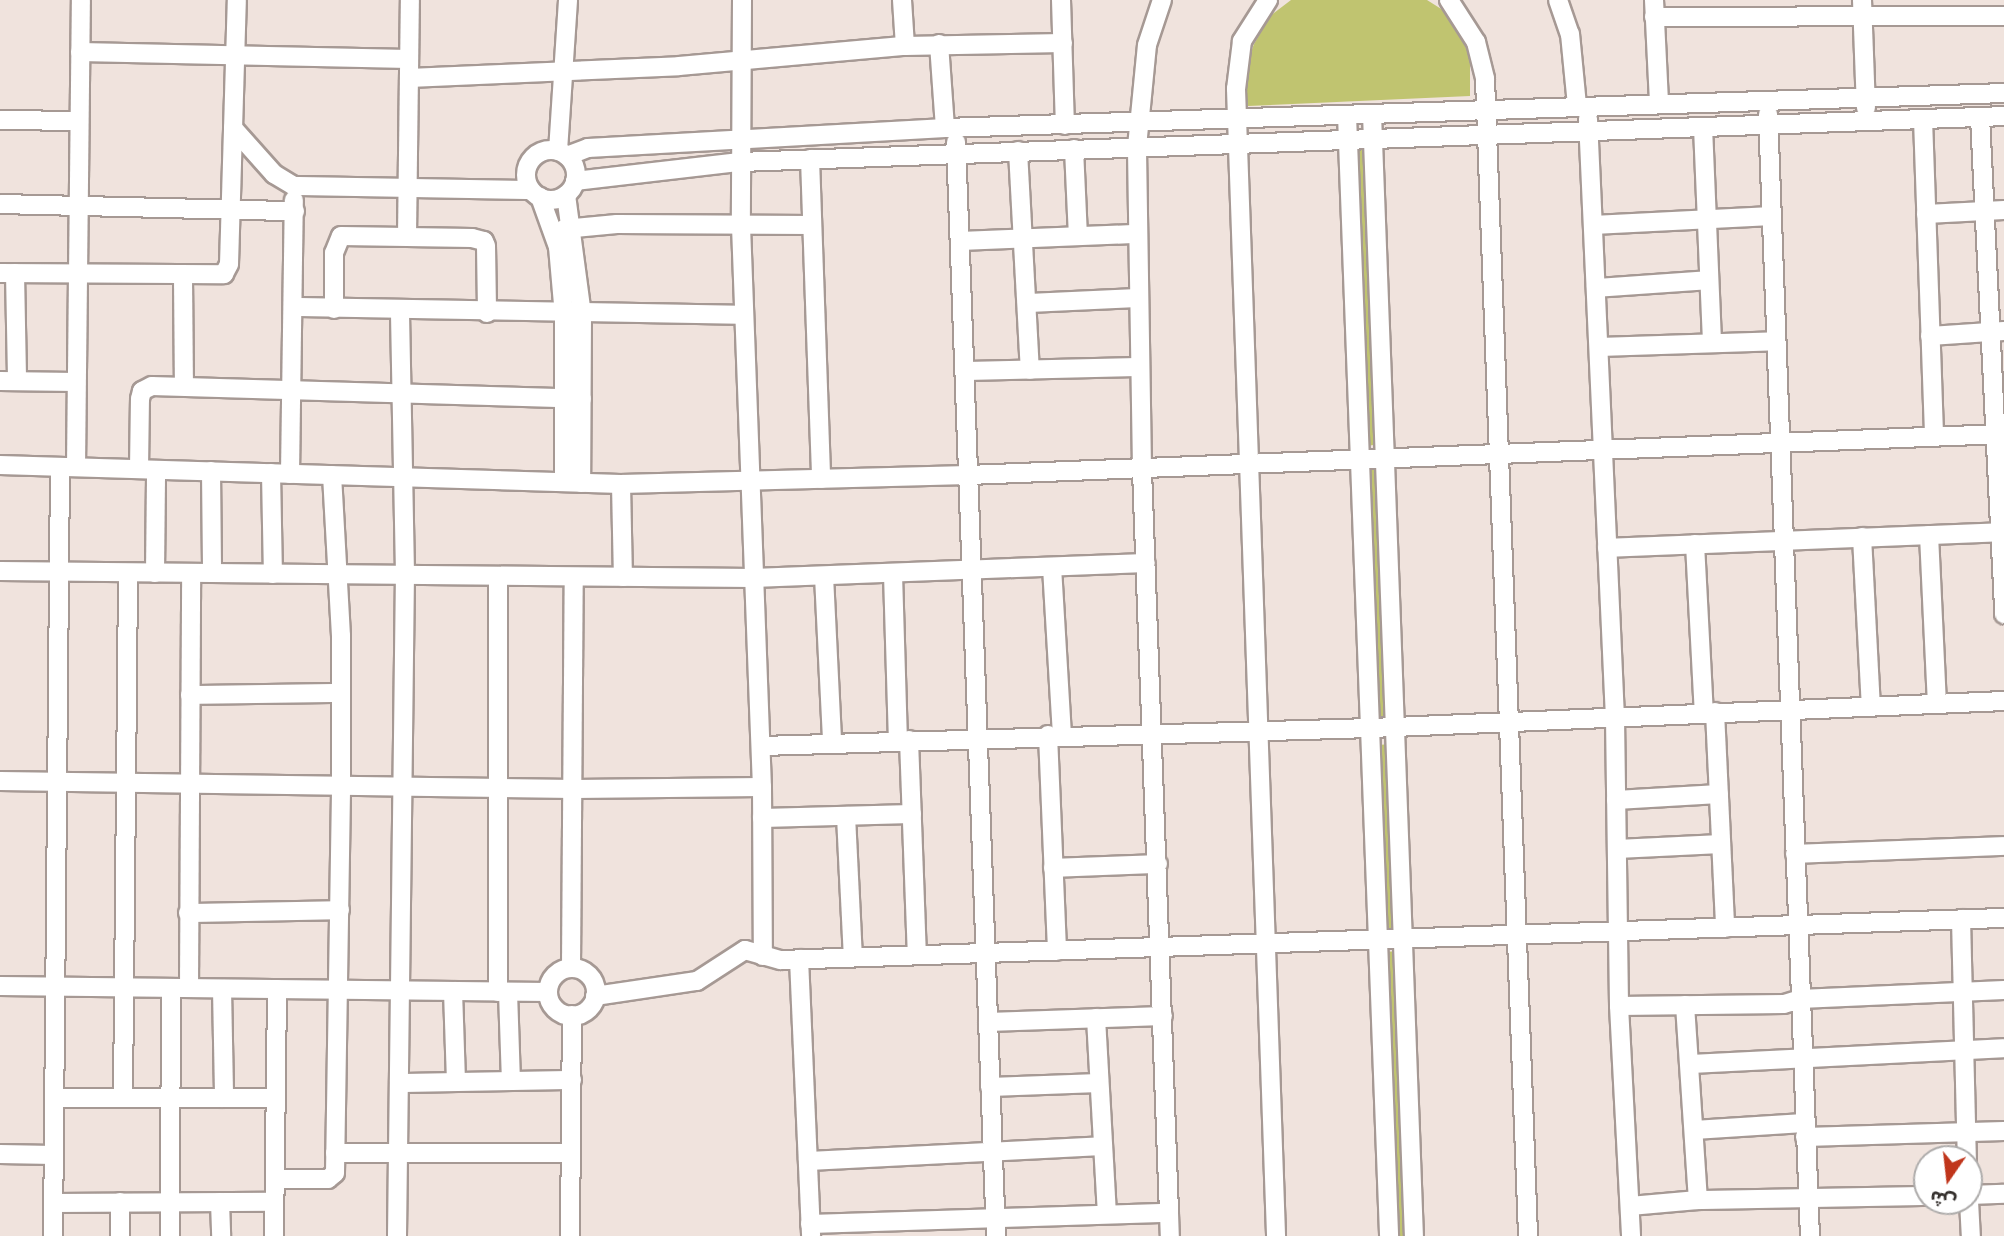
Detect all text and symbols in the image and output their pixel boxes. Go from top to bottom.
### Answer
north arrow [1913,1145,1983,1215]
text: ش [1928,1187,1958,1211]

